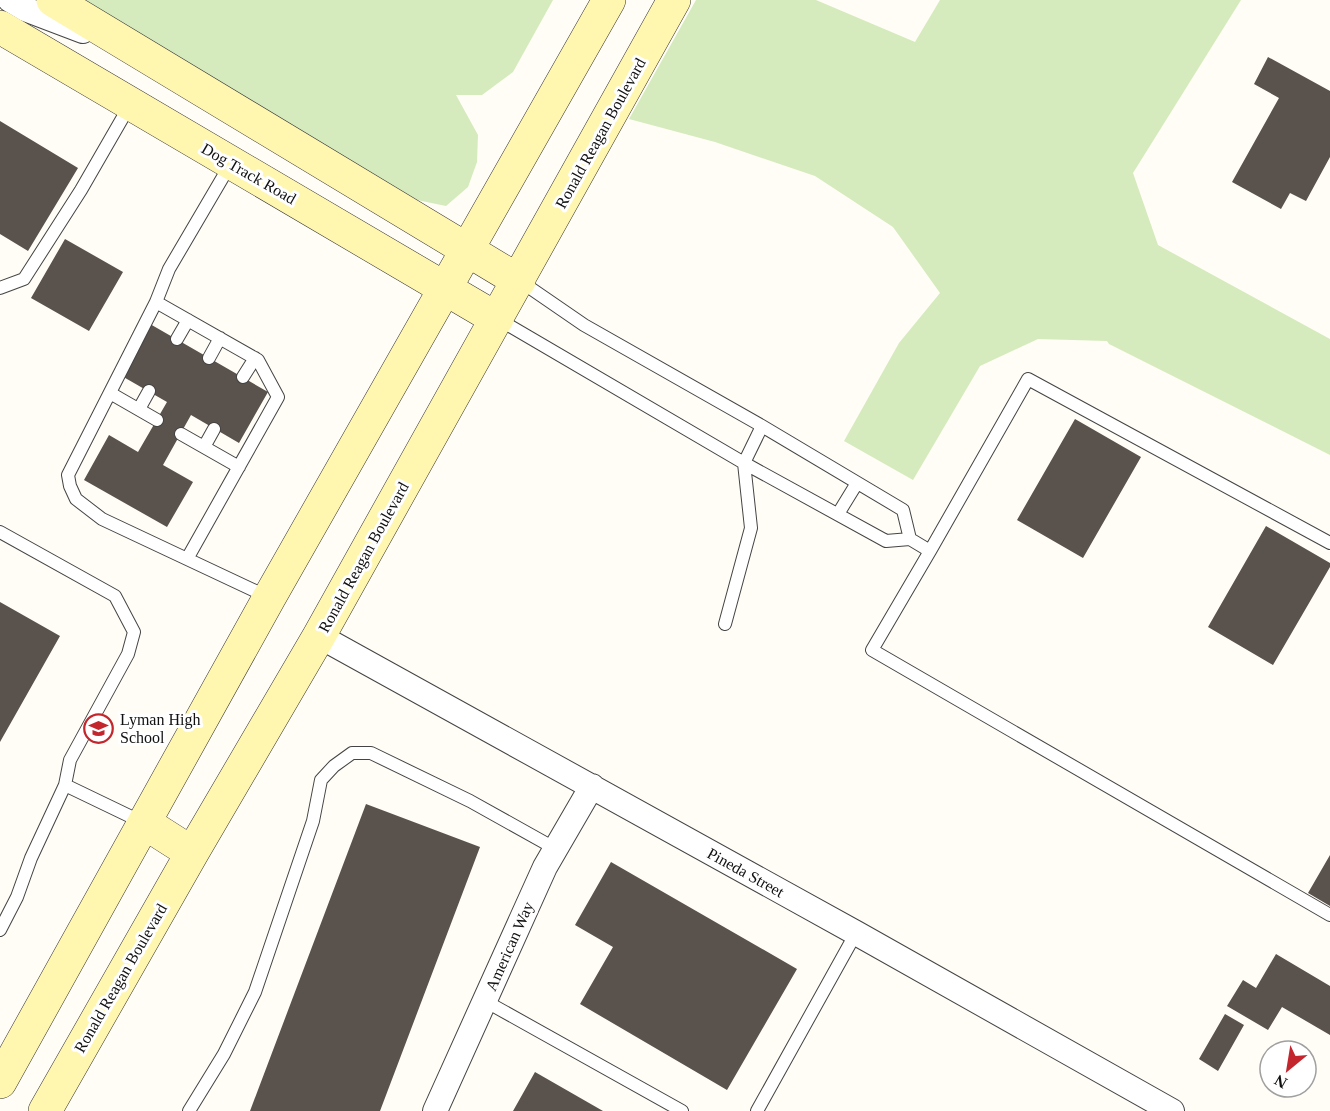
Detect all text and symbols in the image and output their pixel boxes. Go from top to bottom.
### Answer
street label: Ronald Reagan Boulevard [552,55,650,212]
street label: Dog Track Road [198,140,299,208]
street label: Ronald Reagan Boulevard [315,479,413,636]
place label: Lyman High School [120,711,200,746]
school or university icon: Lyman High School [83,712,115,744]
street label: Pineda Street [705,844,787,901]
street label: American Way [482,899,538,994]
street label: Ronald Reagan Boulevard [71,901,171,1056]
north arrow [1258,1039,1318,1099]
text: N [1271,1071,1290,1092]

